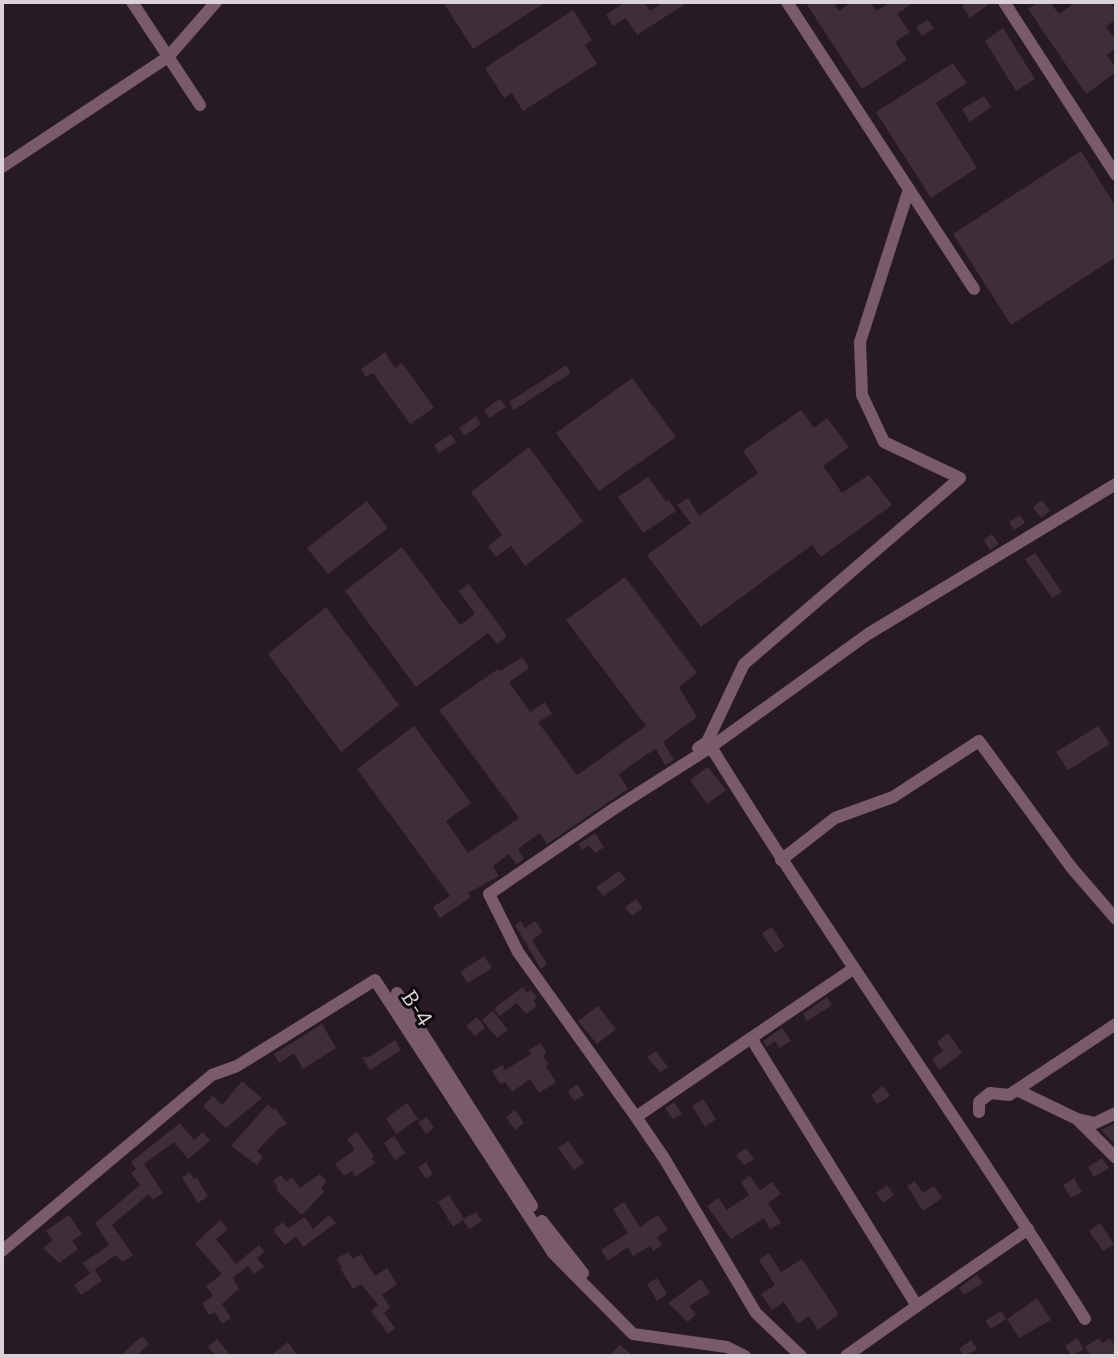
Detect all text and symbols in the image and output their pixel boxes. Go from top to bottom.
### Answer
street label: B-4 [396,985,439,1031]

